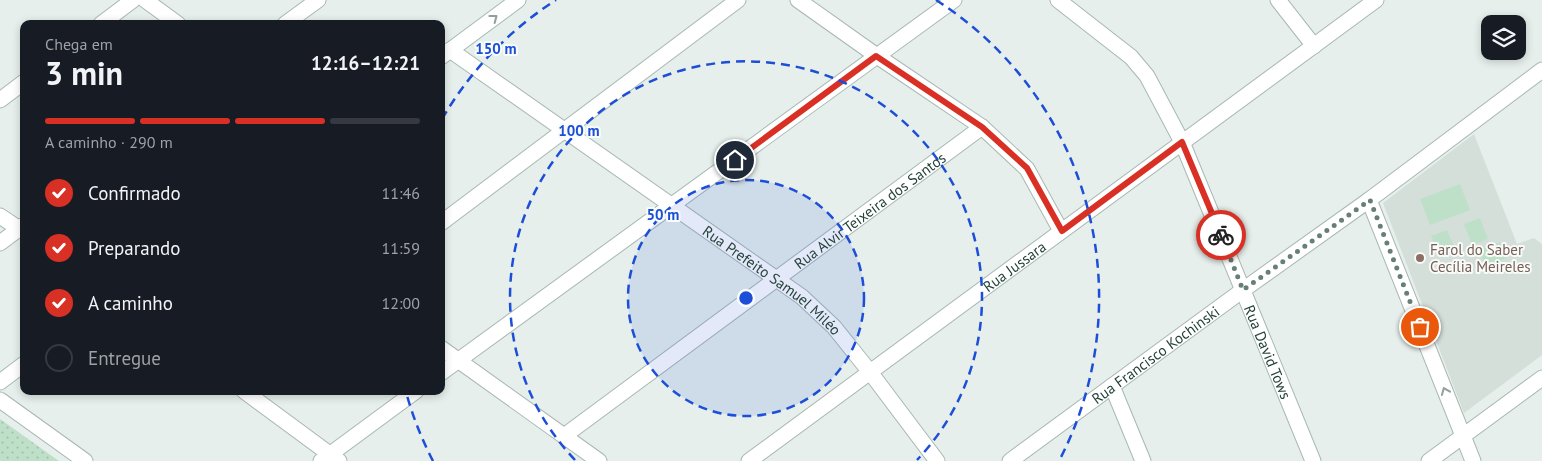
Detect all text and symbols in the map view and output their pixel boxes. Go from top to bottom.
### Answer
one-way arrow [488,15,498,24]
map controls [1481,15,1526,60]
button: layers [1481,15,1526,60]
text: Chega em [45,34,113,54]
text: 150 m [475,39,517,58]
text: 12:16–12:21 [311,51,420,75]
text: 3 min [45,52,123,94]
text: 100 m [558,121,600,140]
text: A caminho · 290 m [45,132,173,152]
pin [714,139,756,181]
icon: home [721,146,749,174]
street label: Rua Alvir Teixeira dos Santos [790,148,949,272]
icon: check [45,179,73,207]
text: Confirmado [88,181,181,205]
text: 11:46 [382,183,420,203]
text: 50 m [647,205,679,224]
courier [1196,210,1246,260]
street label: Rua Prefeito Samuel Miléo [699,221,846,338]
icon: bike [1207,221,1235,249]
icon: check [45,234,73,262]
text: Preparando [88,236,180,260]
street label: Rua Jussara [979,237,1049,296]
text: 11:59 [382,238,420,258]
place label: Farol do Saber Cecília Meireles [1430,240,1531,276]
marker: Farol do Saber Cecília Meireles [1414,252,1426,264]
icon: check [45,289,73,317]
centre of rings [737,289,755,307]
text: A caminho [88,291,173,315]
text: 12:00 [382,293,420,313]
street label: Rua Francisco Kochinski [1088,301,1223,408]
street label: Rua David Tows [1240,302,1296,402]
pin [1399,306,1441,348]
icon: bag [1406,313,1434,341]
text: Entregue [88,346,161,370]
one-way arrow [1441,387,1452,396]

